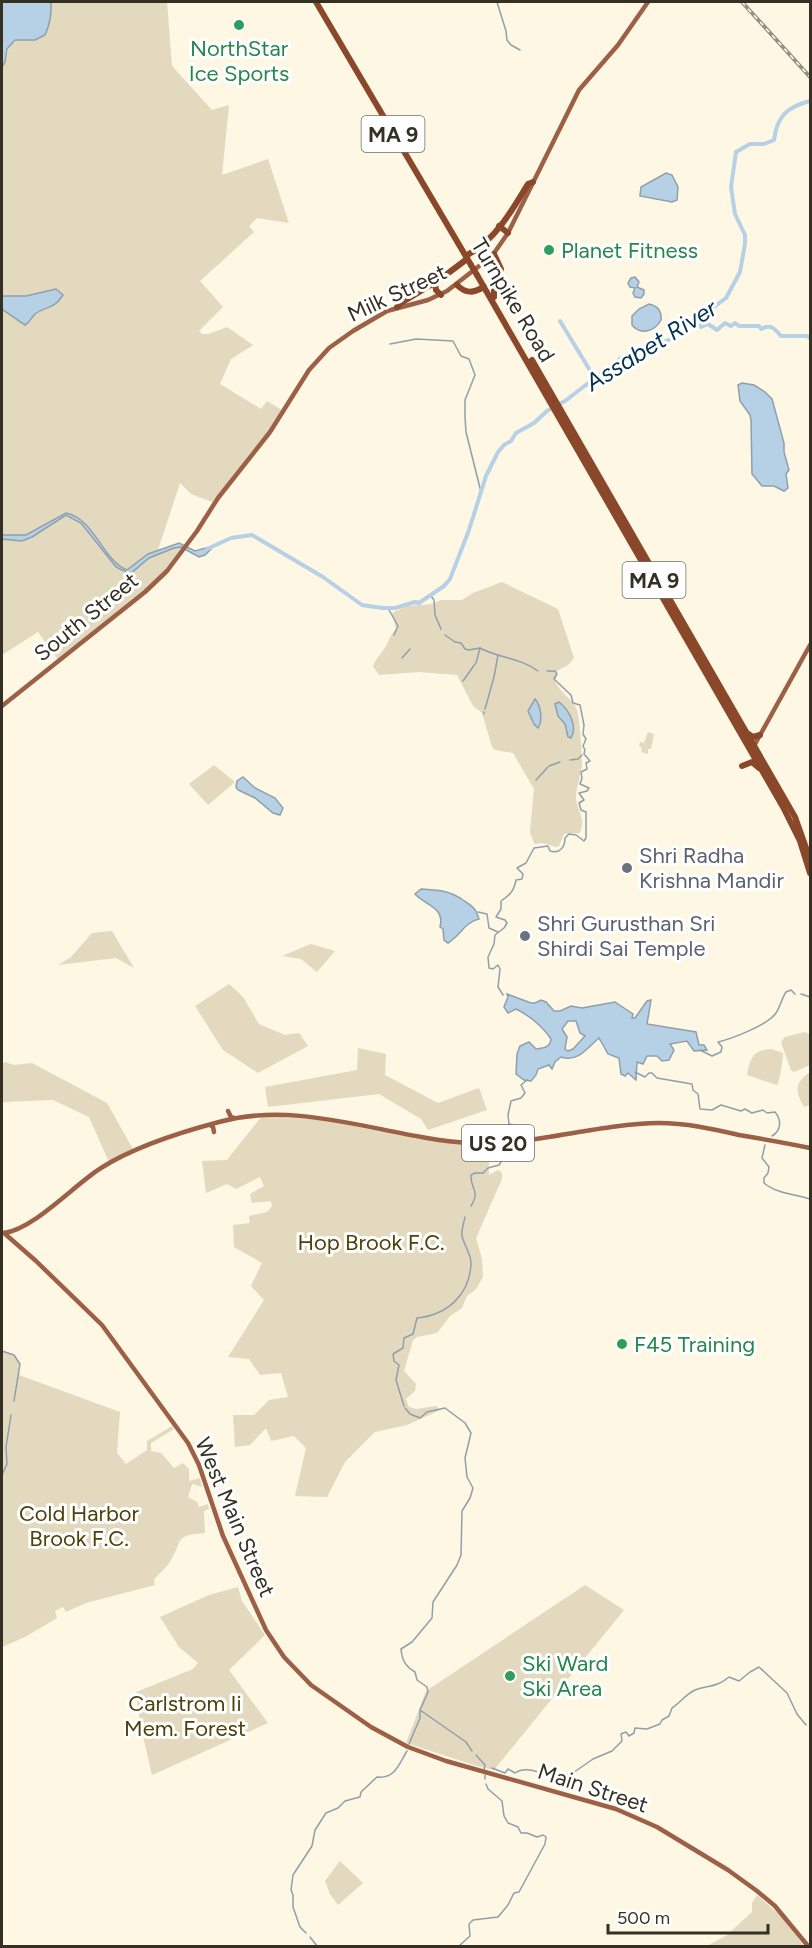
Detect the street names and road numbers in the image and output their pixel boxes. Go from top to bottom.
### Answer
road number: MA 9 [362,116,424,152]
street label: Turnpike Road [465,233,561,367]
street label: Milk Street [343,258,451,328]
road number: MA 9 [622,562,686,598]
street label: South Street [28,567,144,667]
road number: US 20 [462,1125,534,1161]
street label: West Main Street [189,1433,281,1601]
street label: Main Street [534,1758,652,1818]

